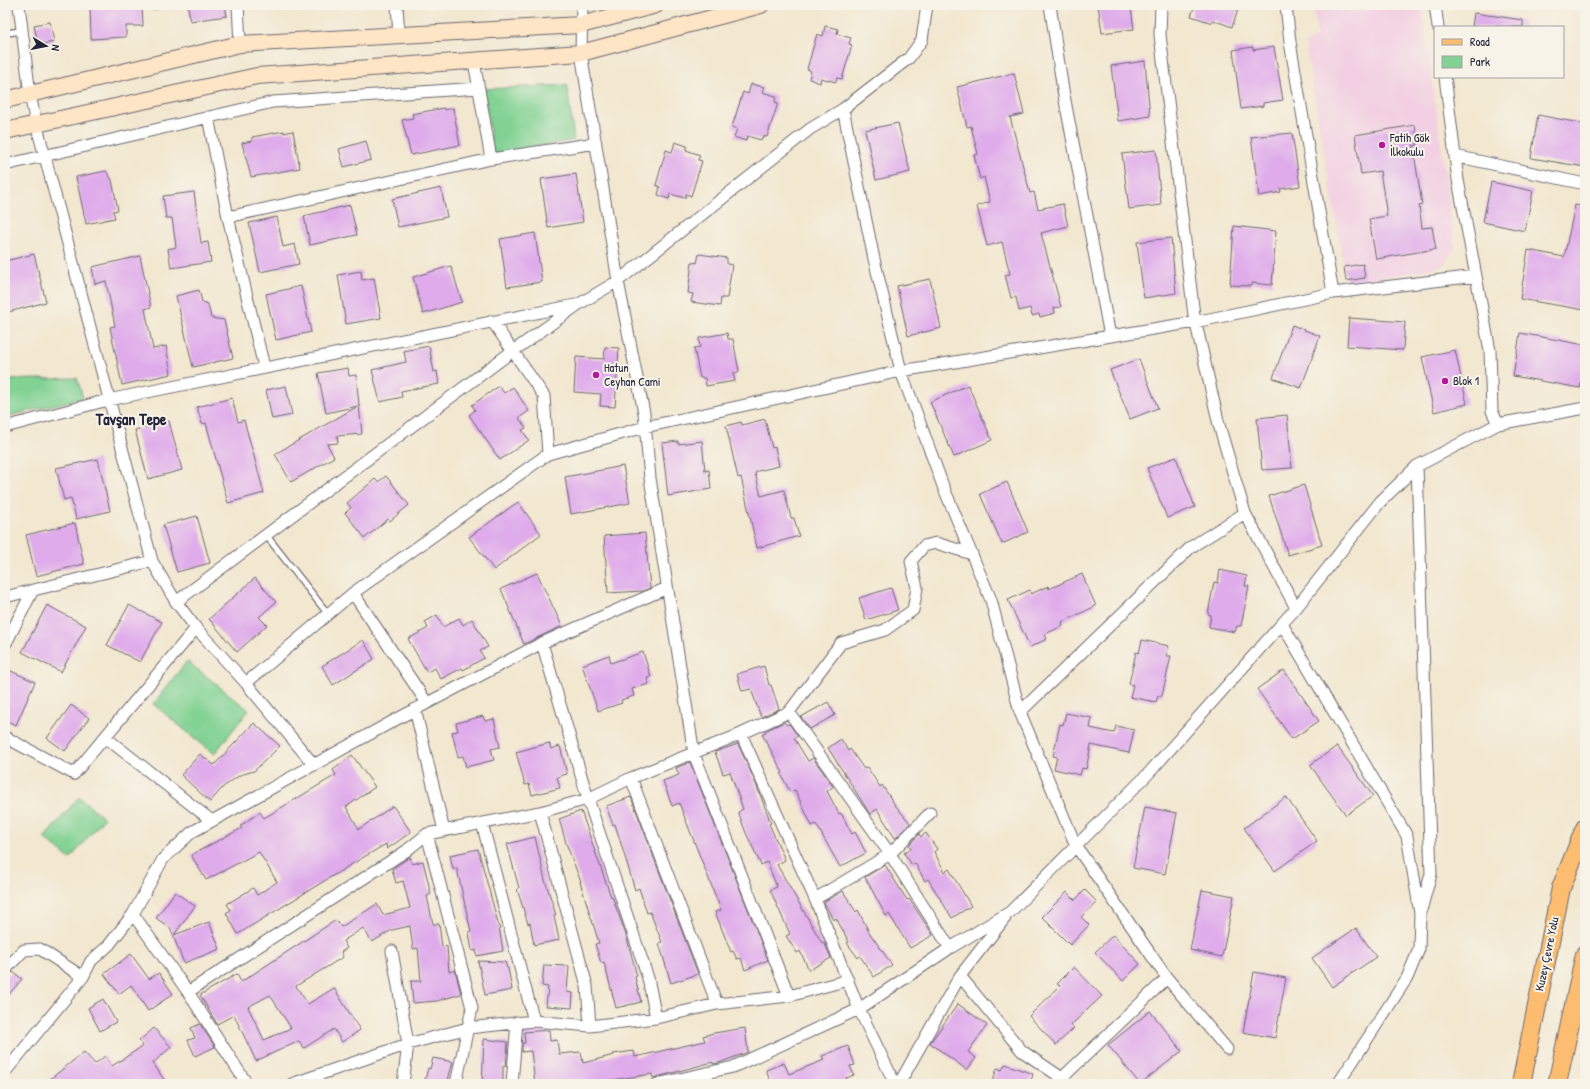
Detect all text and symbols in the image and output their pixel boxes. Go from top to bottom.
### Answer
north arrow [26,26,66,66]
legend [1434,26,1564,78]
text: Road [1470,33,1490,50]
text: N [48,44,63,52]
text: Park [1470,53,1490,70]
place label: Fatih Gök İlkokulu [1389,129,1429,160]
marker: Fatih Gök İlkokulu [1377,140,1387,150]
place label: Hatun Ceyhan Cami [604,359,661,390]
marker: Hatun Ceyhan Cami [591,370,601,380]
place label: Blok 1 [1453,372,1479,389]
marker: Blok 1 [1440,376,1450,386]
district label: Tavşan Tepe [95,408,167,431]
street label: Kuzey Çevre Yolu [1530,915,1563,992]

